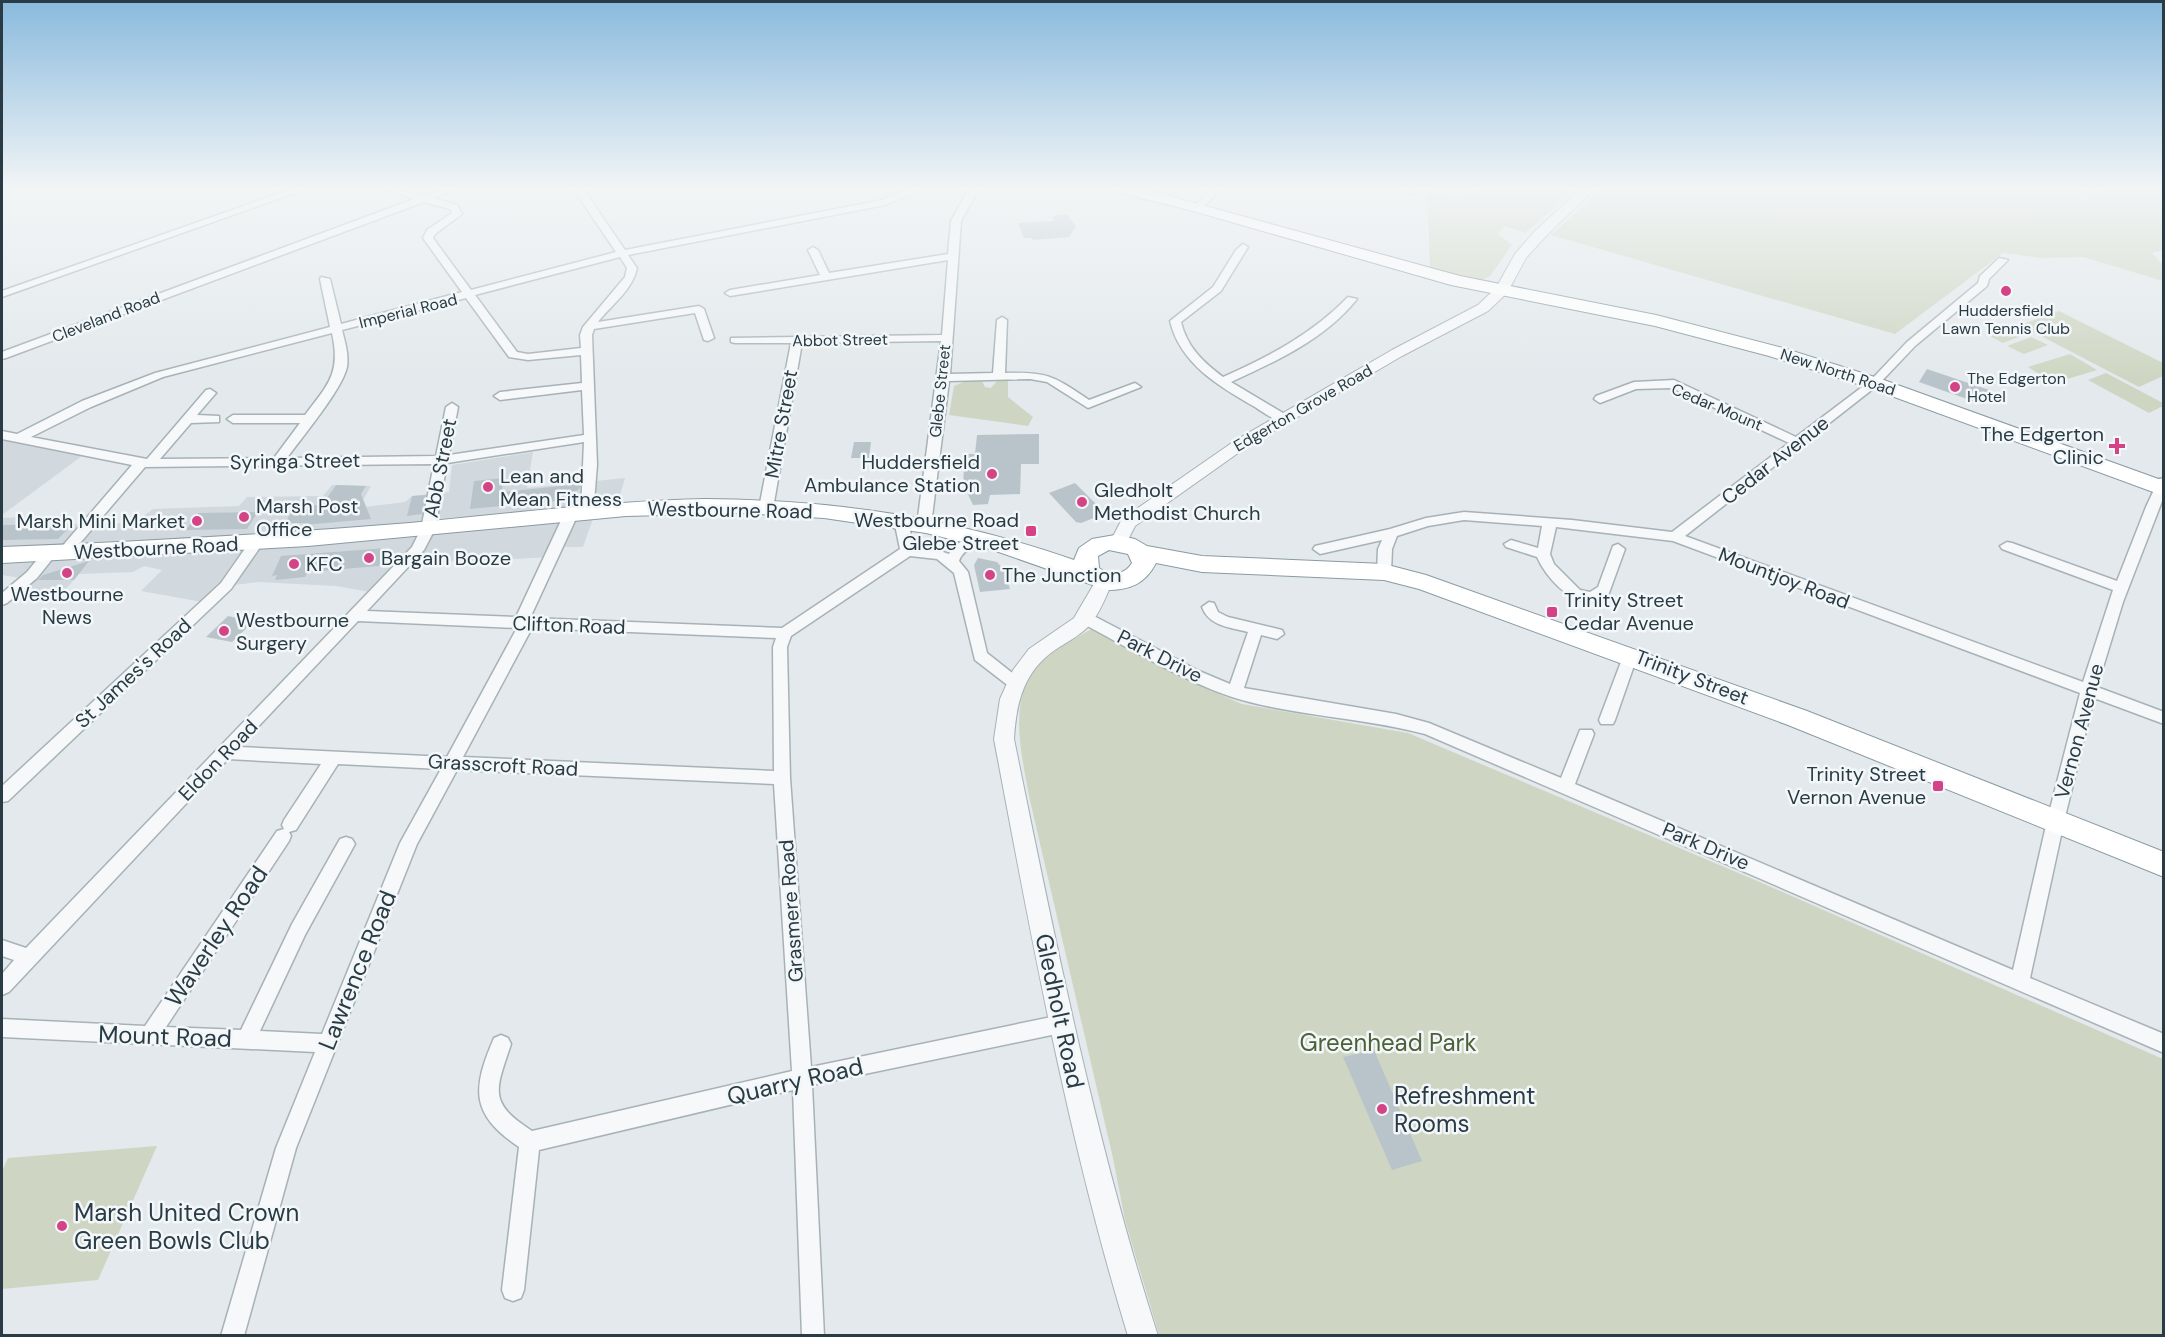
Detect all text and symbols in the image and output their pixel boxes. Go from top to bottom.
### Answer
marker: Huddersfield Lawn Tennis Club [1999,284,2013,298]
street label: Cleveland Road [49,287,163,347]
street label: Imperial Road [357,289,459,333]
place label: Huddersfield Lawn Tennis Club [1942,300,2070,339]
street label: Abbot Street [792,329,888,351]
street label: Glebe Street [925,343,955,439]
street label: New North Road [1778,344,1898,400]
street label: Edgerton Grove Road [1230,360,1376,456]
street label: Mitre Street [759,368,803,480]
place label: The Edgerton Hotel [1967,368,2066,407]
street label: Cedar Mount [1668,378,1766,436]
marker: The Edgerton Hotel [1948,380,1962,394]
street label: Cedar Avenue [1716,410,1834,510]
street label: Abb Street [418,416,462,520]
place label: The Edgerton Clinic [1980,421,2104,470]
marker: The Edgerton Clinic [2108,437,2126,455]
street label: Syringa Street [230,447,361,475]
place label: Huddersfield Ambulance Station [804,449,980,498]
place label: Lean and Mean Fitness [500,463,622,512]
marker: Huddersfield Ambulance Station [985,467,999,481]
place label: Gledholt Methodist Church [1094,477,1260,526]
marker: Lean and Mean Fitness [481,480,495,494]
place label: Marsh Post Office [256,493,358,542]
marker: Gledholt Methodist Church [1075,495,1089,509]
street label: Westbourne Road [647,496,813,524]
place label: Westbourne Road Glebe Street [854,507,1019,556]
place label: Marsh Mini Market [17,508,185,534]
marker: Marsh Post Office [237,510,251,524]
marker: Marsh Mini Market [190,514,204,528]
marker: Westbourne Road Glebe Street [1024,524,1038,538]
street label: Westbourne Road [73,531,239,565]
street label: Mountjoy Road [1715,541,1853,615]
place label: Bargain Booze [381,545,511,571]
place label: KFC [306,551,343,577]
marker: Bargain Booze [362,551,376,565]
marker: KFC [287,557,301,571]
place label: The Junction [1002,562,1122,588]
marker: Westbourne News [60,566,74,580]
marker: The Junction [983,568,997,582]
place label: Westbourne News [10,581,124,630]
place label: Trinity Street Cedar Avenue [1564,587,1694,636]
marker: Trinity Street Cedar Avenue [1545,605,1559,619]
place label: Westbourne Surgery [236,607,349,656]
street label: Clifton Road [512,610,626,640]
street label: St James's Road [69,612,197,734]
street label: Park Drive [1113,623,1207,689]
marker: Westbourne Surgery [217,624,231,638]
street label: Trinity Street [1632,643,1753,711]
street label: Vernon Avenue [2048,661,2110,801]
street label: Eldon Road [173,714,263,806]
street label: Grasscroft Road [427,748,579,782]
place label: Trinity Street Vernon Avenue [1787,761,1926,810]
marker: Trinity Street Vernon Avenue [1931,779,1945,793]
street label: Park Drive [1658,816,1754,876]
street label: Grasmere Road [773,839,809,983]
street label: Waverley Road [157,860,275,1012]
street label: Lawrence Road [311,886,403,1054]
street label: Gledholt Road [1028,931,1092,1091]
street label: Mount Road [98,1018,232,1054]
park label: Greenhead Park [1300,1027,1476,1058]
street label: Quarry Road [724,1050,866,1112]
place label: Refreshment Rooms [1394,1080,1535,1139]
marker: Refreshment Rooms [1375,1102,1389,1116]
place label: Marsh United Crown Green Bowls Club [74,1197,299,1256]
marker: Marsh United Crown Green Bowls Club [55,1219,69,1233]

